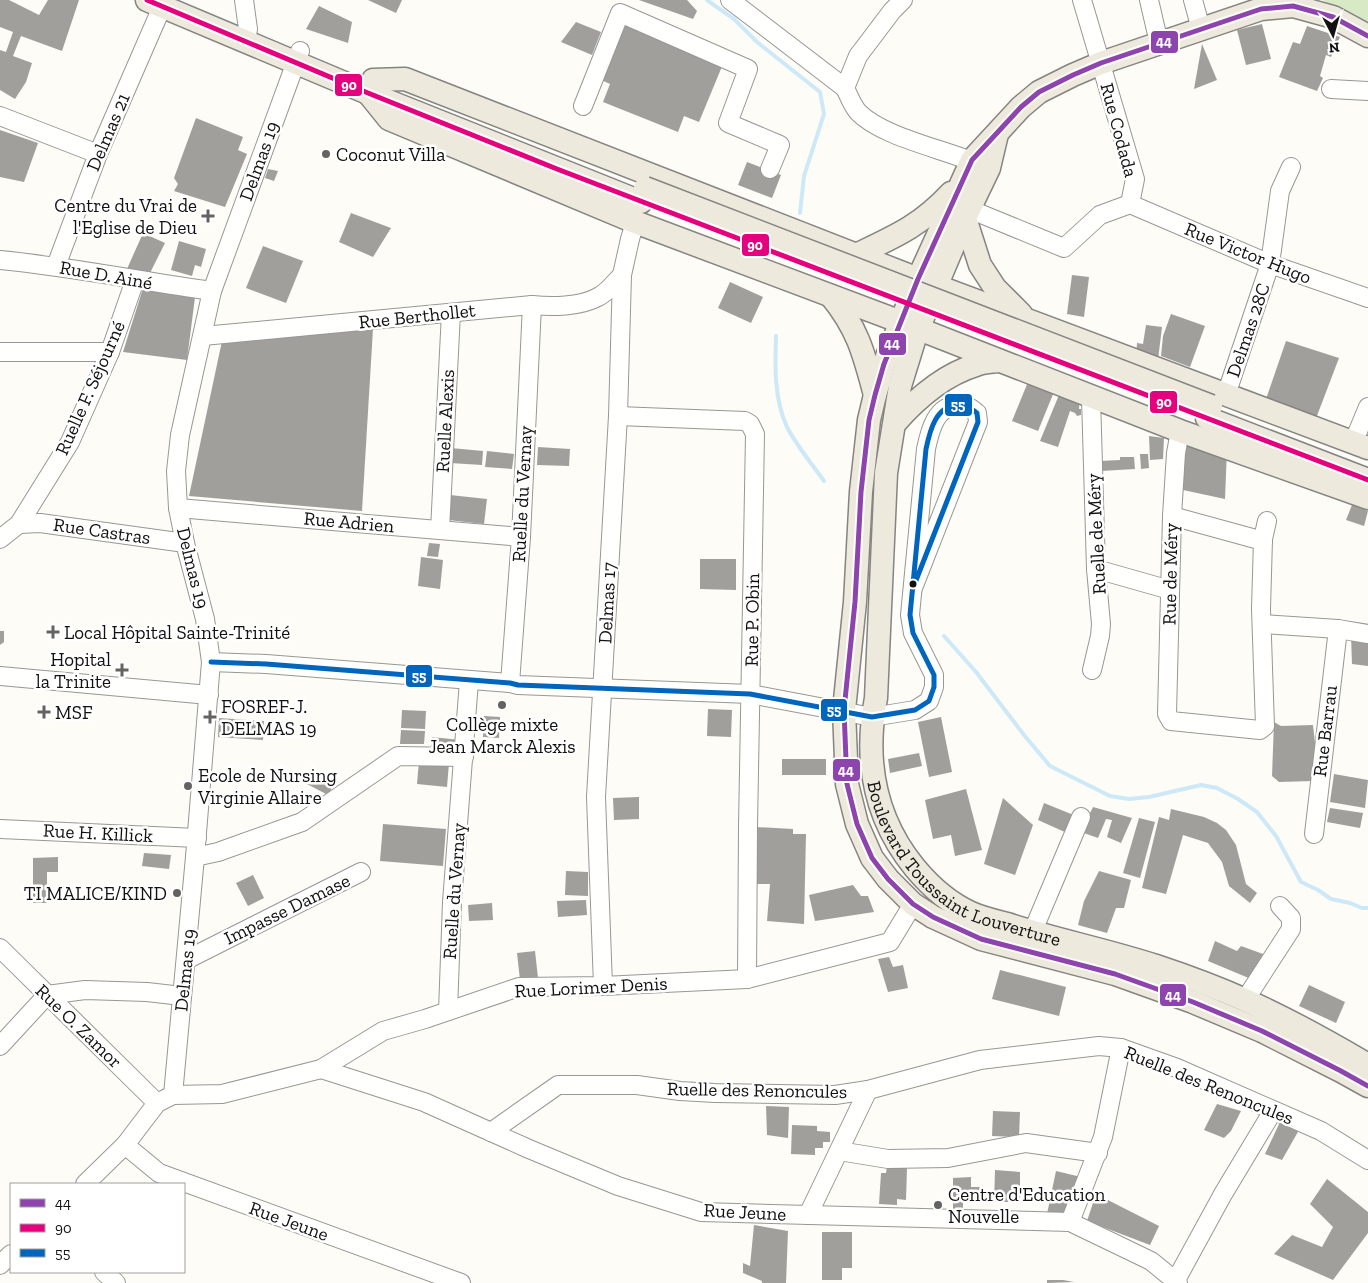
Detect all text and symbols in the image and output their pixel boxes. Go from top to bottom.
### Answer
north arrow [1308,10,1358,60]
line badge: 44 [1150,30,1179,54]
text: 44 [1156,33,1172,50]
text: N [1328,38,1340,56]
line badge: 90 [334,73,363,97]
text: 90 [341,77,357,94]
street label: Rue Codada [1095,80,1143,180]
street label: Delmas 21 [81,89,135,175]
street label: Delmas 19 [234,118,284,204]
place label: Coconut Villa [336,143,445,166]
marker: Coconut Villa [320,148,332,160]
place label: Centre du Vrai de l'Eglise de Dieu [54,194,197,239]
marker: Centre du Vrai de l'Eglise de Dieu [201,209,215,223]
street label: Rue Victor Hugo [1181,217,1315,289]
line badge: 90 [741,233,770,257]
text: 90 [747,237,763,254]
street label: Rue D. Ainé [58,256,154,294]
street label: Delmas 28C [1221,280,1275,380]
street label: Rue Berthollet [357,298,477,334]
street label: Ruelle F. Séjourné [50,317,130,459]
line badge: 44 [878,332,907,356]
text: 44 [884,335,900,352]
street label: Ruelle Alexis [431,369,459,473]
line badge: 90 [1149,390,1178,414]
line badge: 55 [944,393,973,417]
text: 90 [1156,394,1172,411]
text: 55 [951,397,965,414]
street label: Ruelle du Vernay [507,425,537,563]
street label: Ruelle de Méry [1081,473,1111,595]
street label: Rue Adrien [303,507,395,537]
street label: Rue Castras [52,513,152,549]
street label: Rue de Méry [1158,522,1182,625]
street label: Delmas 19 [172,525,214,611]
street label: Delmas 17 [593,562,621,644]
street label: Rue P. Obin [740,573,764,667]
unlabelled marker [908,579,918,589]
place label: Local Hôpital Sainte-Trinité [64,621,290,644]
marker: Local Hôpital Sainte-Trinité [46,625,60,639]
place label: Hopital la Trinite [36,648,111,693]
marker: Hopital la Trinite [115,663,129,677]
line badge: 55 [405,664,433,688]
text: 55 [412,668,426,685]
street label: Rue Barrau [1308,684,1342,778]
place label: FOSREF-J. DELMAS 19 [221,695,317,740]
line badge: 55 [820,698,848,722]
marker: Collège mixte Jean Marck Alexis [496,699,508,711]
place label: MSF [55,701,93,724]
text: 55 [827,702,841,719]
marker: MSF [37,705,51,719]
marker: FOSREF-J. DELMAS 19 [203,710,217,724]
place label: Collège mixte Jean Marck Alexis [428,713,576,758]
line badge: 44 [832,758,861,782]
text: 44 [838,762,854,779]
place label: Ecole de Nursing Virginie Allaire [197,764,337,809]
street label: Boulevard Toussaint Louverture [863,779,1064,951]
marker: Ecole de Nursing Virginie Allaire [182,780,194,792]
street label: Rue H. Killick [43,819,154,847]
street label: Ruelle du Vernay [438,822,470,960]
street label: Impasse Damase [220,869,354,949]
place label: TI MALICE/KIND [24,882,167,905]
marker: TI MALICE/KIND [171,887,183,899]
street label: Delmas 19 [169,928,201,1012]
street label: Rue Lorimer Denis [514,972,668,1002]
street label: Rue O. Zamor [31,979,127,1073]
line badge: 44 [1159,983,1187,1007]
text: 44 [1165,987,1181,1004]
street label: Ruelle des Renoncules [1121,1041,1297,1129]
street label: Ruelle des Renoncules [667,1077,847,1103]
legend [10,1183,185,1273]
place label: Centre d'Education Nouvelle [948,1183,1106,1228]
text: 44 [55,1194,71,1212]
street label: Rue Jeune [246,1196,332,1246]
street label: Rue Jeune [703,1198,787,1226]
marker: Centre d'Education Nouvelle [932,1199,944,1211]
text: 90 [55,1219,72,1237]
text: 55 [55,1244,71,1262]

